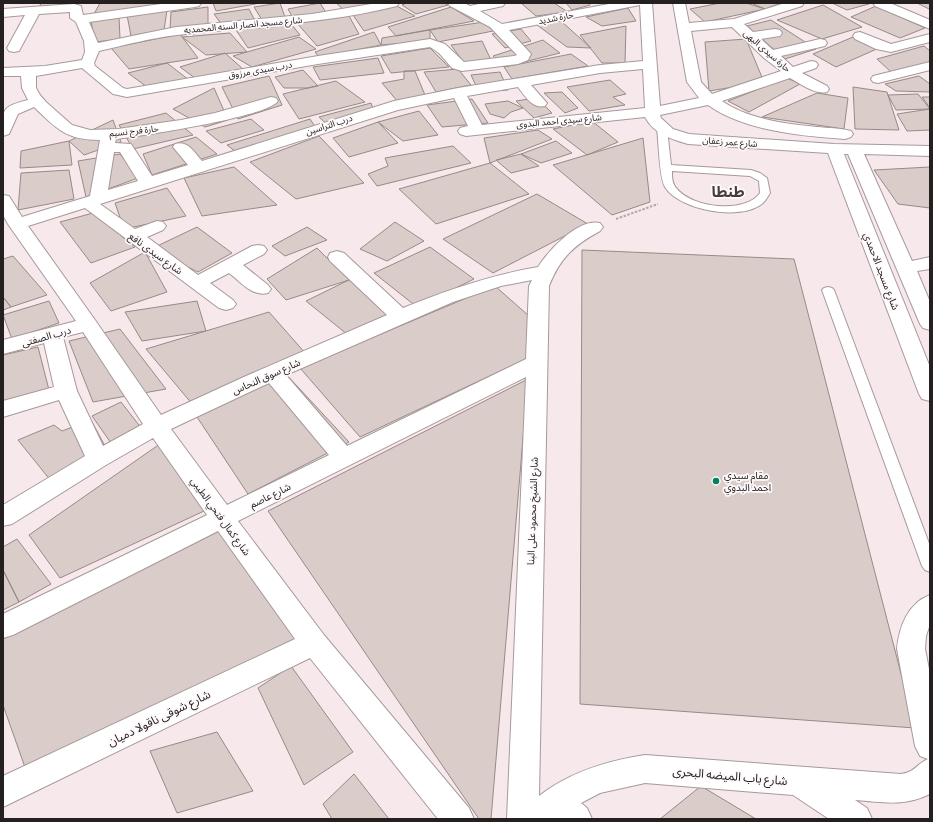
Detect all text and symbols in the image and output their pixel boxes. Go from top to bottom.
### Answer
street label: حارة شديد [537,9,575,28]
street label: شارع مسجد انصار السنه المحمديه [183,14,303,37]
street label: حارة سيدى البهى [740,27,793,76]
street label: درب سيدى مرزوق [227,58,293,83]
street label: شارع سيدى احمد البدوى [516,111,602,132]
street label: درب التراسين [304,112,354,139]
street label: حارة فرج نسيم [109,122,160,141]
street label: شارع عمر زعفان [702,134,758,151]
district label: طنطا [711,182,745,203]
street label: شارع سيدى نافع [126,230,185,278]
street label: شارع مسجد الاحمدي [860,231,902,312]
street label: درب الصفتى [20,323,73,351]
street label: شارع سوق النحاس [230,355,303,398]
street label: شارع الشيخ محمود على البنا [524,457,542,565]
place label: مقام سيدي احمد البدوي [724,469,771,495]
street label: شارع كمال فتحي الطيبي [187,475,254,559]
marker: مقام سيدي احمد البدوي [711,476,721,486]
street label: شارع عاصم [248,480,293,512]
street label: شارع شوقى ناقولا دميان [105,686,214,751]
street label: شارع باب الميضه البحرى [672,763,788,790]

